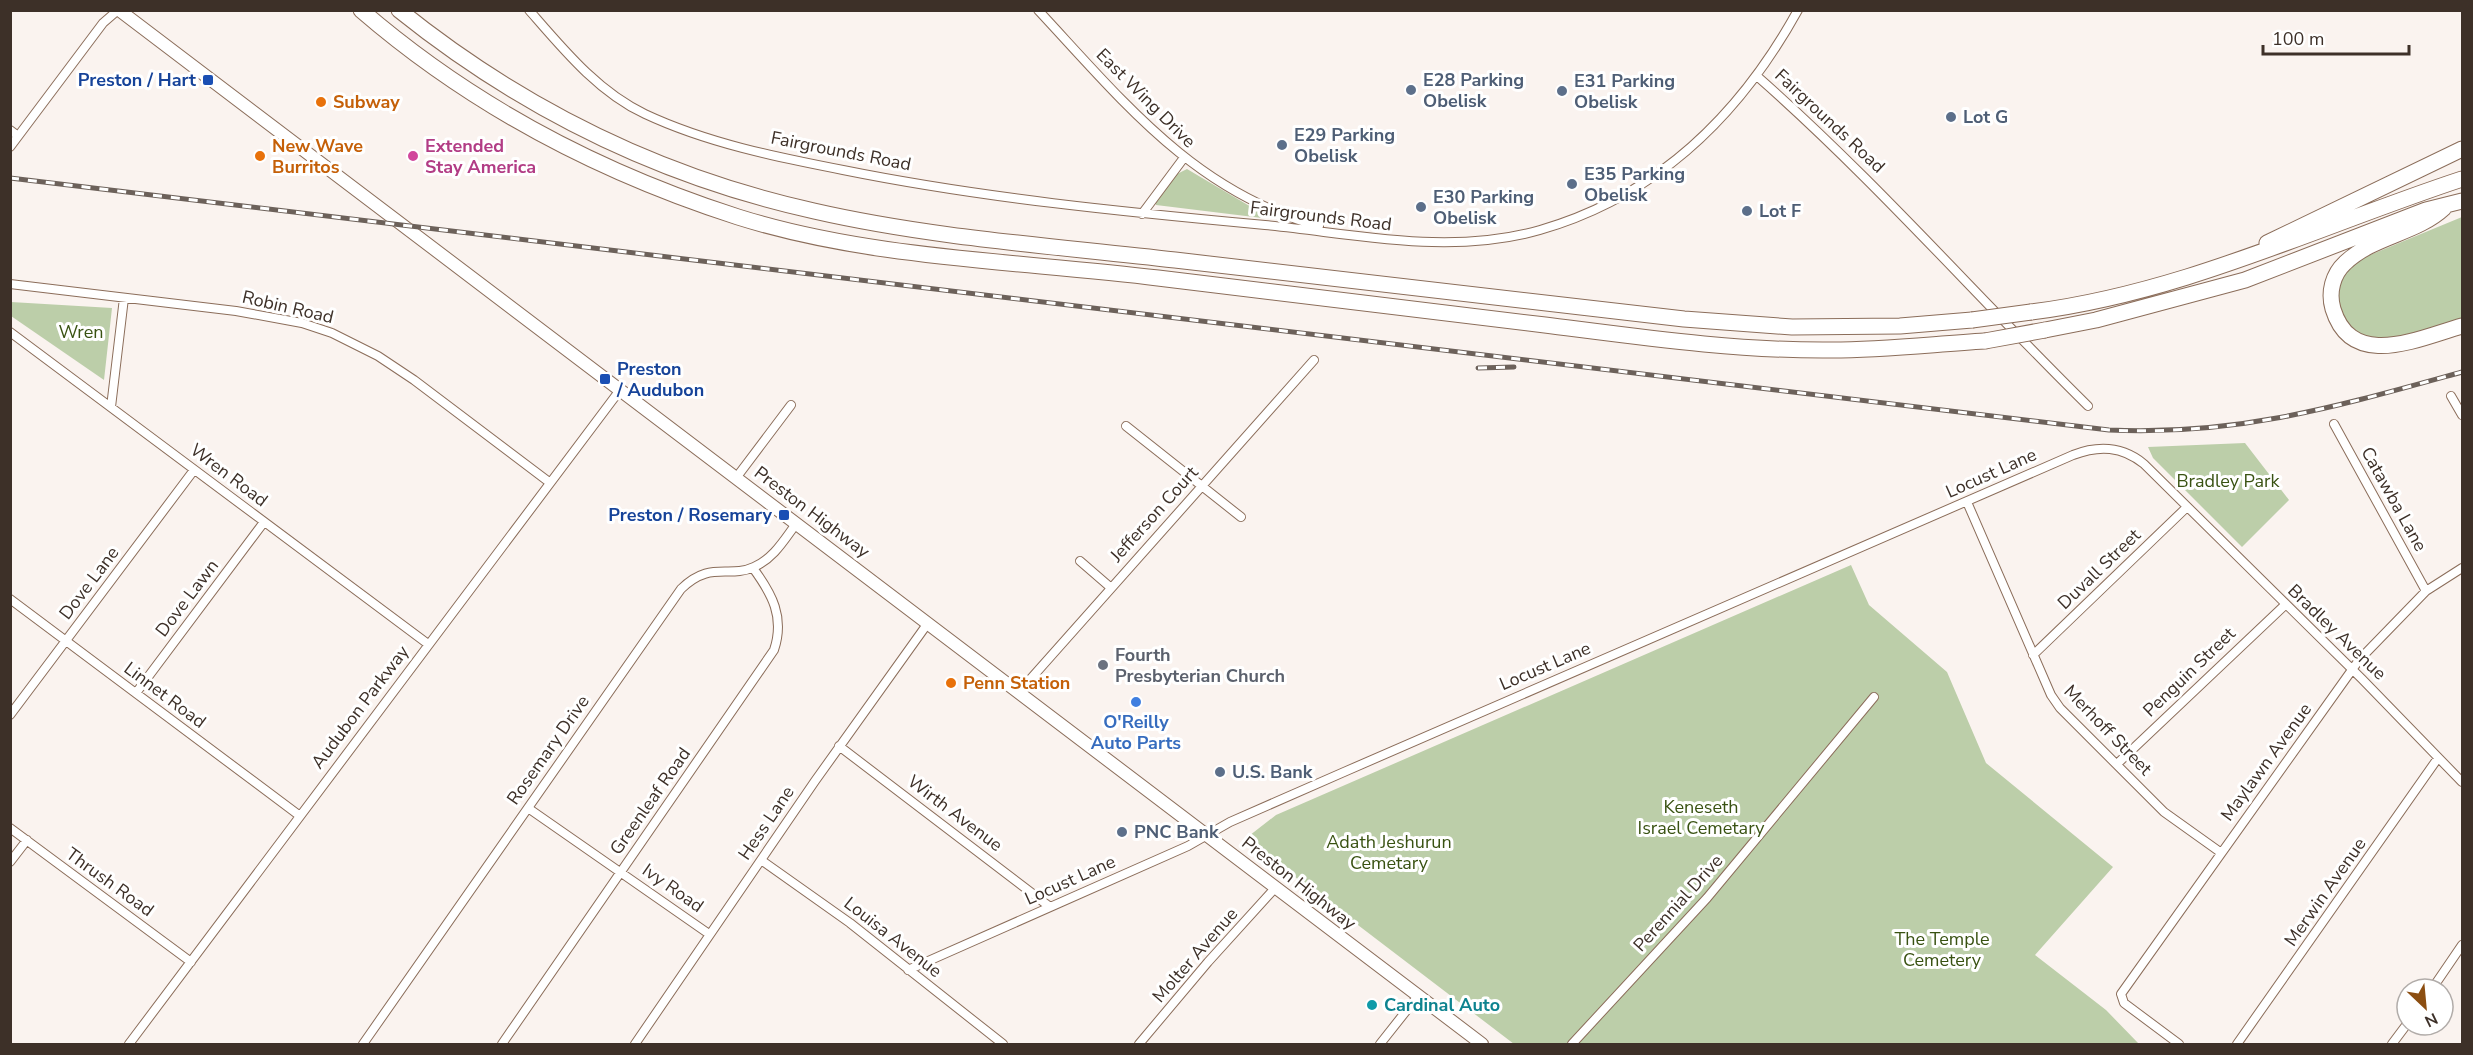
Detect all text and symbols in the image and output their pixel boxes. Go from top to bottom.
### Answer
scale bar [2263,18,2408,56]
text: 100 m [2272,27,2324,51]
street label: East Wing Drive [1091,43,1201,153]
street label: Fairgrounds Road [1770,64,1890,178]
place label: Preston / Hart [78,68,196,92]
place label: E28 Parking Obelisk [1423,68,1524,113]
place label: E31 Parking Obelisk [1574,69,1675,114]
marker: Preston / Hart [201,73,215,87]
marker: E28 Parking Obelisk [1404,83,1418,97]
marker: E31 Parking Obelisk [1555,84,1569,98]
place label: Subway [333,90,400,114]
marker: Subway [314,95,328,109]
place label: Lot G [1963,105,2008,129]
marker: Lot G [1944,110,1958,124]
place label: E29 Parking Obelisk [1294,123,1395,168]
street label: Fairgrounds Road [769,126,913,176]
place label: New Wave Burritos [272,134,363,179]
place label: Extended Stay America [425,134,536,179]
marker: E29 Parking Obelisk [1275,138,1289,152]
marker: New Wave Burritos [253,149,267,163]
marker: Extended Stay America [406,149,420,163]
place label: E35 Parking Obelisk [1584,162,1685,207]
marker: E35 Parking Obelisk [1565,177,1579,191]
place label: E30 Parking Obelisk [1433,185,1534,230]
street label: Fairgrounds Road [1249,195,1393,237]
place label: Lot F [1759,199,1801,223]
marker: E30 Parking Obelisk [1414,200,1428,214]
marker: Lot F [1740,204,1754,218]
street label: Robin Road [240,285,336,329]
park label: Wren [59,320,103,344]
place label: Preston / Audubon [616,357,704,402]
marker: Preston / Audubon [598,372,612,386]
street label: Wren Road [185,438,273,512]
street label: Locust Lane [1942,442,2040,504]
street label: Catawba Lane [2355,442,2433,556]
street label: Jefferson Court [1104,460,1204,568]
street label: Preston Highway [749,461,875,564]
park label: Bradley Park [2176,469,2281,493]
place label: Preston / Rosemary [608,503,773,527]
marker: Preston / Rosemary [777,508,791,522]
street label: Duvall Street [2052,523,2146,615]
street label: Dove Lane [54,542,124,624]
street label: Dove Lawn [150,554,224,642]
street label: Bradley Avenue [2282,579,2392,685]
street label: Penguin Street [2138,621,2241,722]
street label: Locust Lane [1496,636,1594,696]
street label: Audubon Parkway [306,640,415,774]
place label: Fourth Presbyterian Church [1115,643,1285,688]
street label: Linnet Road [119,656,211,734]
marker: Fourth Presbyterian Church [1096,658,1110,672]
place label: Penn Station [963,671,1070,695]
marker: Penn Station [944,676,958,690]
street label: Merhoff Street [2059,680,2158,781]
street label: Rosemary Drive [501,690,595,810]
marker: O'Reilly Auto Parts [1129,695,1143,709]
street label: Maylawn Avenue [2215,698,2317,826]
place label: O'Reilly Auto Parts [1091,710,1181,755]
street label: Greenleaf Road [604,743,696,859]
place label: U.S. Bank [1232,760,1313,784]
marker: U.S. Bank [1213,765,1227,779]
street label: Wirth Avenue [903,769,1007,857]
street label: Hess Lane [732,781,800,865]
park label: Keneseth Israel Cemetary [1638,795,1765,840]
place label: PNC Bank [1134,820,1219,844]
marker: PNC Bank [1115,825,1129,839]
park label: Adath Jeshurun Cemetary [1326,830,1452,875]
street label: Preston Highway [1237,831,1362,936]
street label: Merwin Avenue [2279,833,2371,951]
street label: Thrush Road [61,842,159,922]
street label: Locust Lane [1021,849,1119,911]
street label: Perennial Drive [1628,849,1728,957]
street label: Ivy Road [637,858,709,918]
street label: Louisa Avenue [839,891,947,983]
street label: Molter Avenue [1147,902,1243,1008]
park label: The Temple Cemetery [1894,927,1990,972]
north arrow [2395,977,2455,1037]
place label: Cardinal Auto [1384,993,1500,1017]
marker: Cardinal Auto [1365,998,1379,1012]
text: N [2421,1007,2441,1032]

